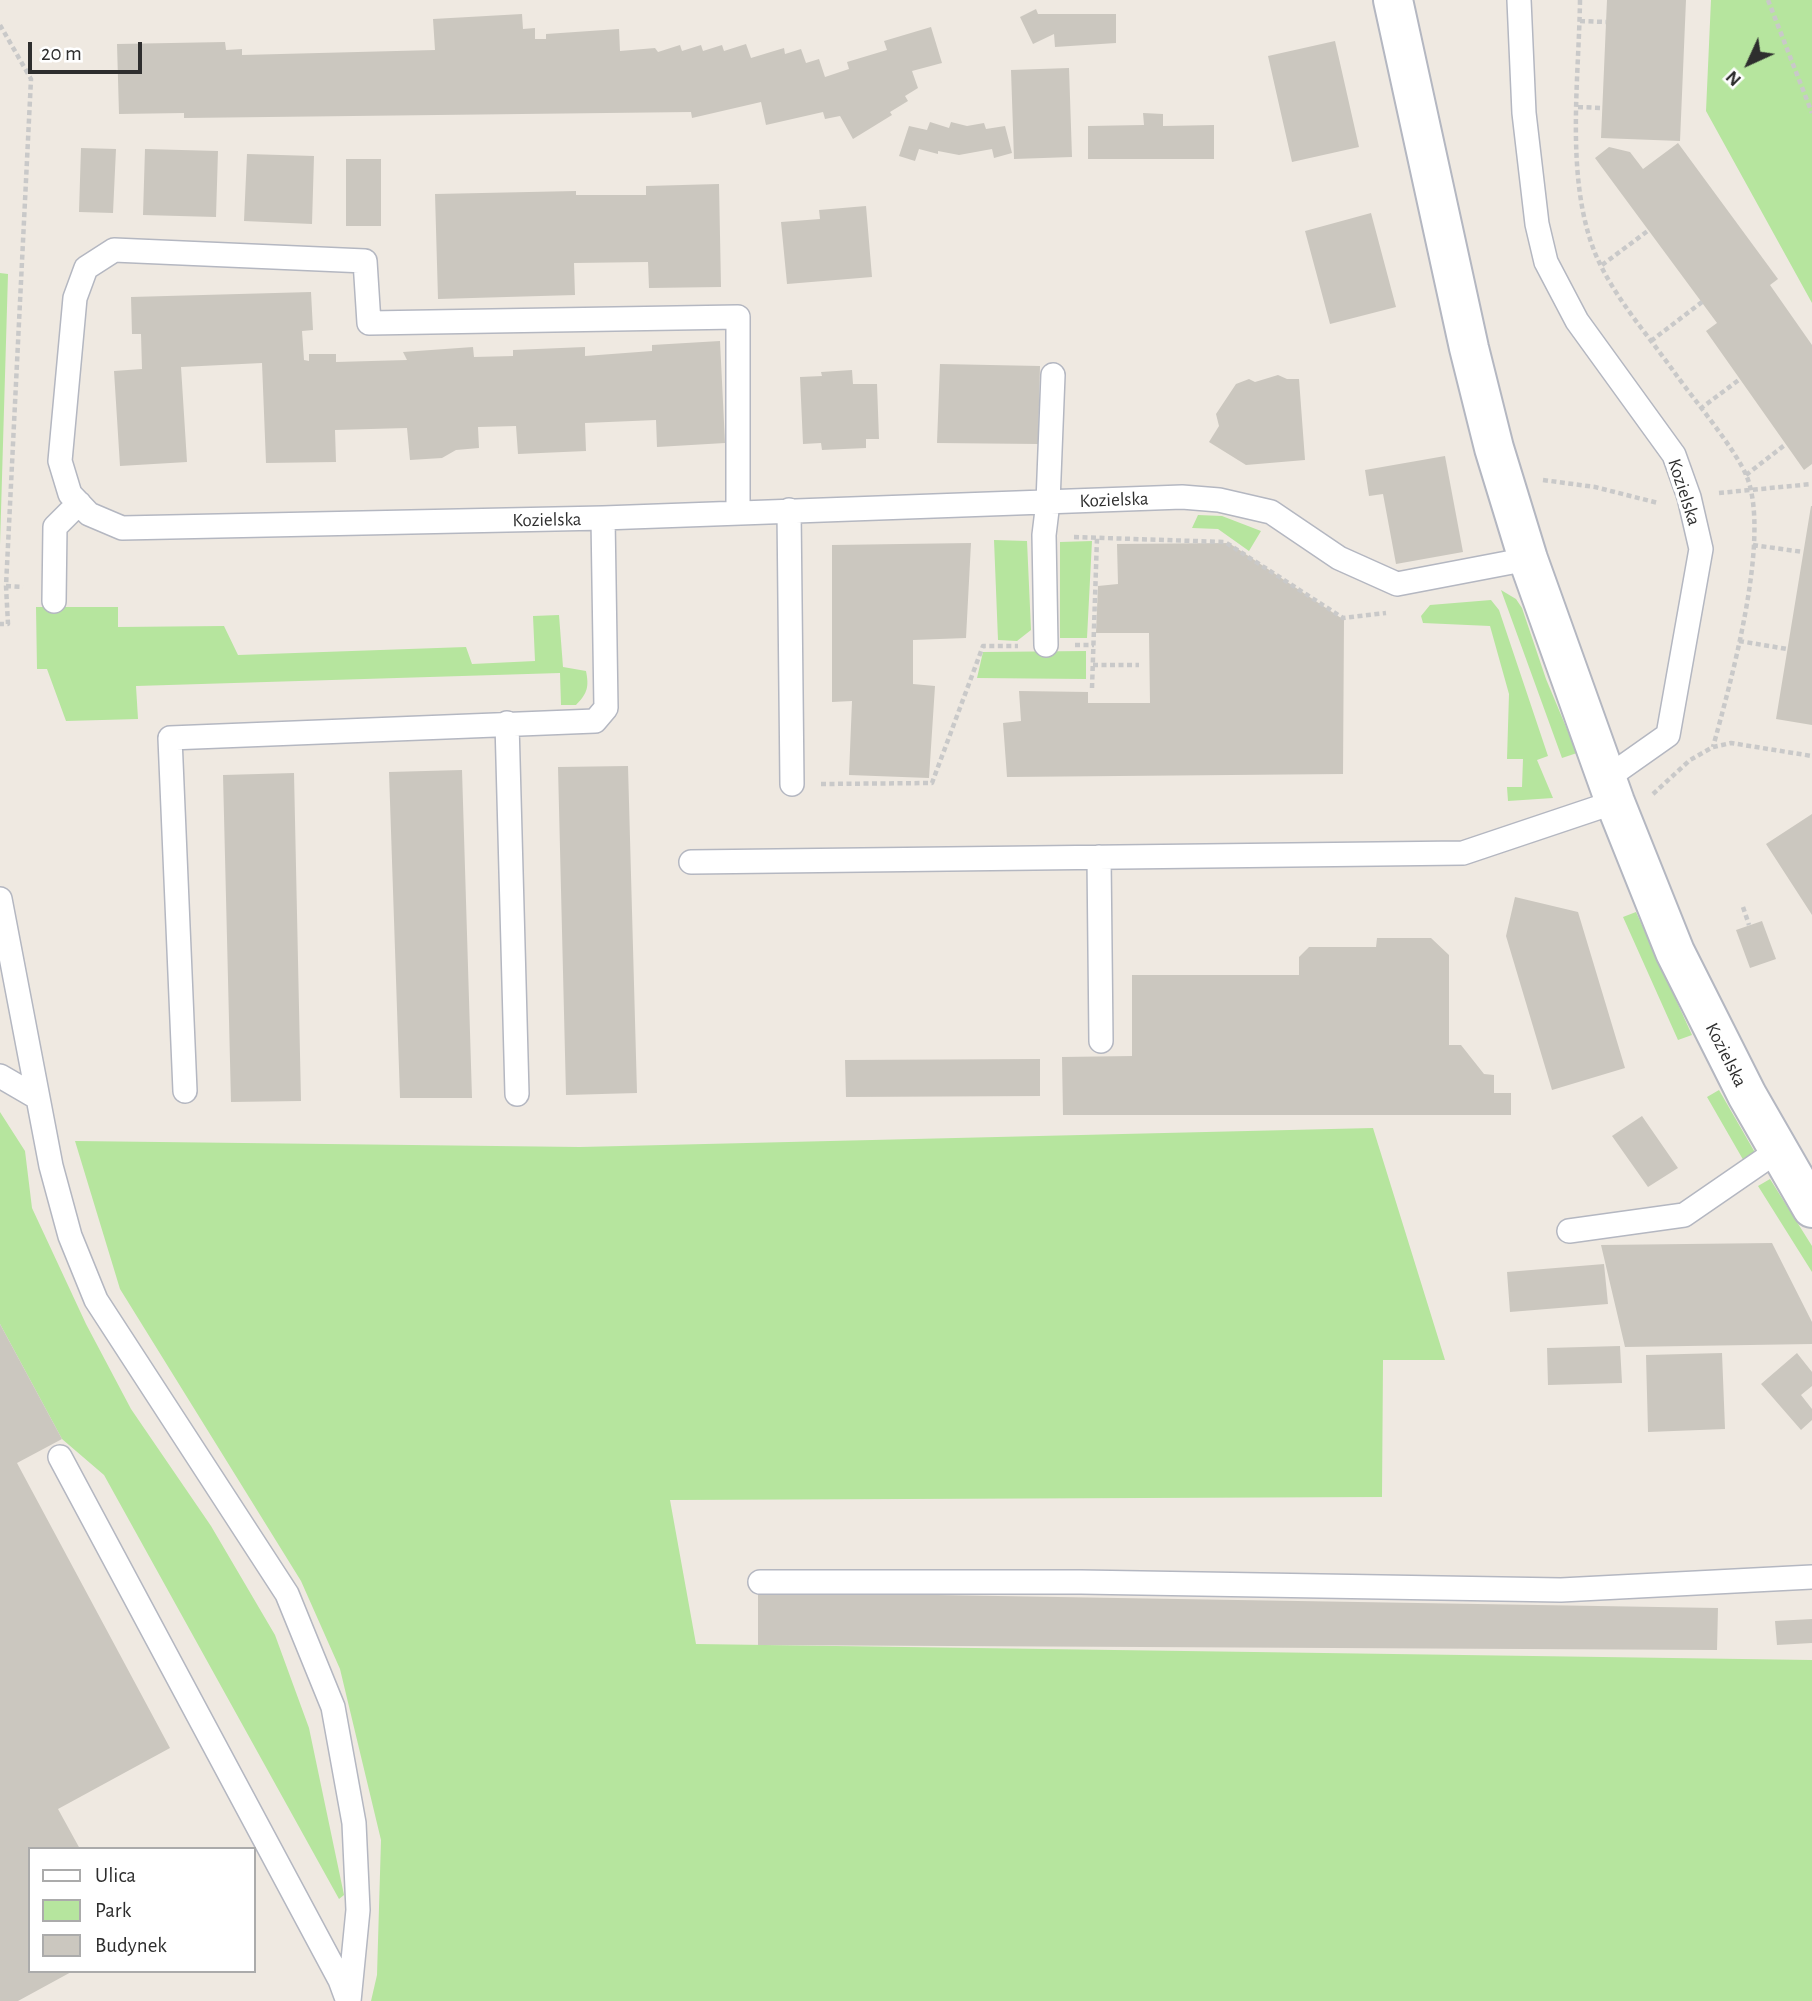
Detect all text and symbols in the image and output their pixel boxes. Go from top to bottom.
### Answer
scale bar [32,28,145,72]
north arrow [1714,28,1784,98]
text: 20 m [41,43,82,64]
text: N [1722,67,1745,90]
street label: Kozielska [1662,456,1706,528]
street label: Kozielska [1079,487,1149,513]
street label: Kozielska [512,508,582,532]
street label: Kozielska [1700,1019,1752,1091]
legend [28,1847,256,1973]
text: Ulica [95,1865,136,1886]
text: Park [95,1900,131,1921]
text: Budynek [95,1935,167,1956]

